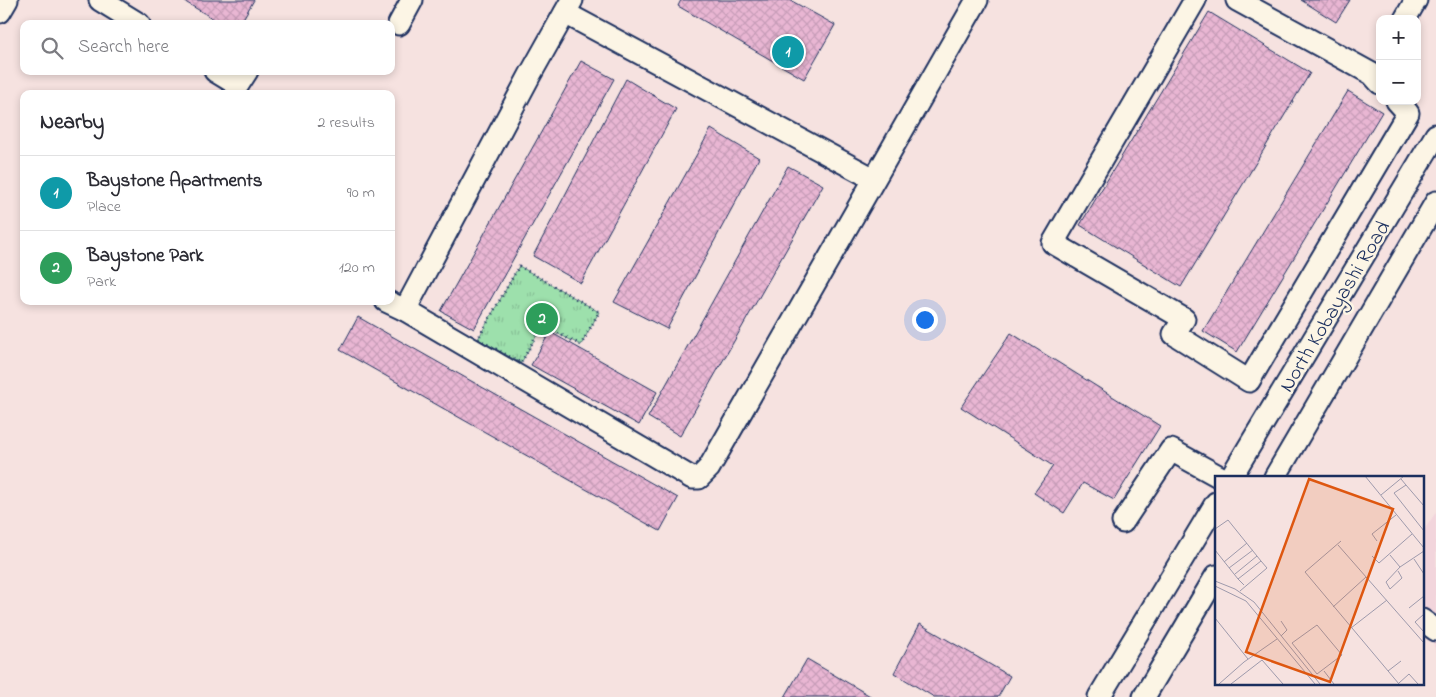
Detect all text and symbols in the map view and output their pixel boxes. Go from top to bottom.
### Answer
map controls [1376,15,1421,105]
button: + [1376,15,1421,60]
search box [20,20,395,75]
pin: 1 [772,33,804,71]
icon: search [38,34,66,62]
text: Search here [78,34,169,61]
button: − [1376,60,1421,105]
text: Nearby [40,108,104,138]
text: 2 results [317,111,375,135]
text: Baystone Apartments [87,168,262,195]
text: 1 [53,181,59,205]
text: 90 m [347,181,375,205]
text: Place [87,195,121,219]
street label: North Kobayashi Road [1273,215,1401,399]
text: Baystone Park [87,243,204,270]
text: 2 [52,256,60,280]
text: 120 m [339,256,375,280]
text: Park [87,270,116,294]
pin: 2 [526,300,558,338]
your location [912,307,938,333]
inset map [1215,476,1424,684]

